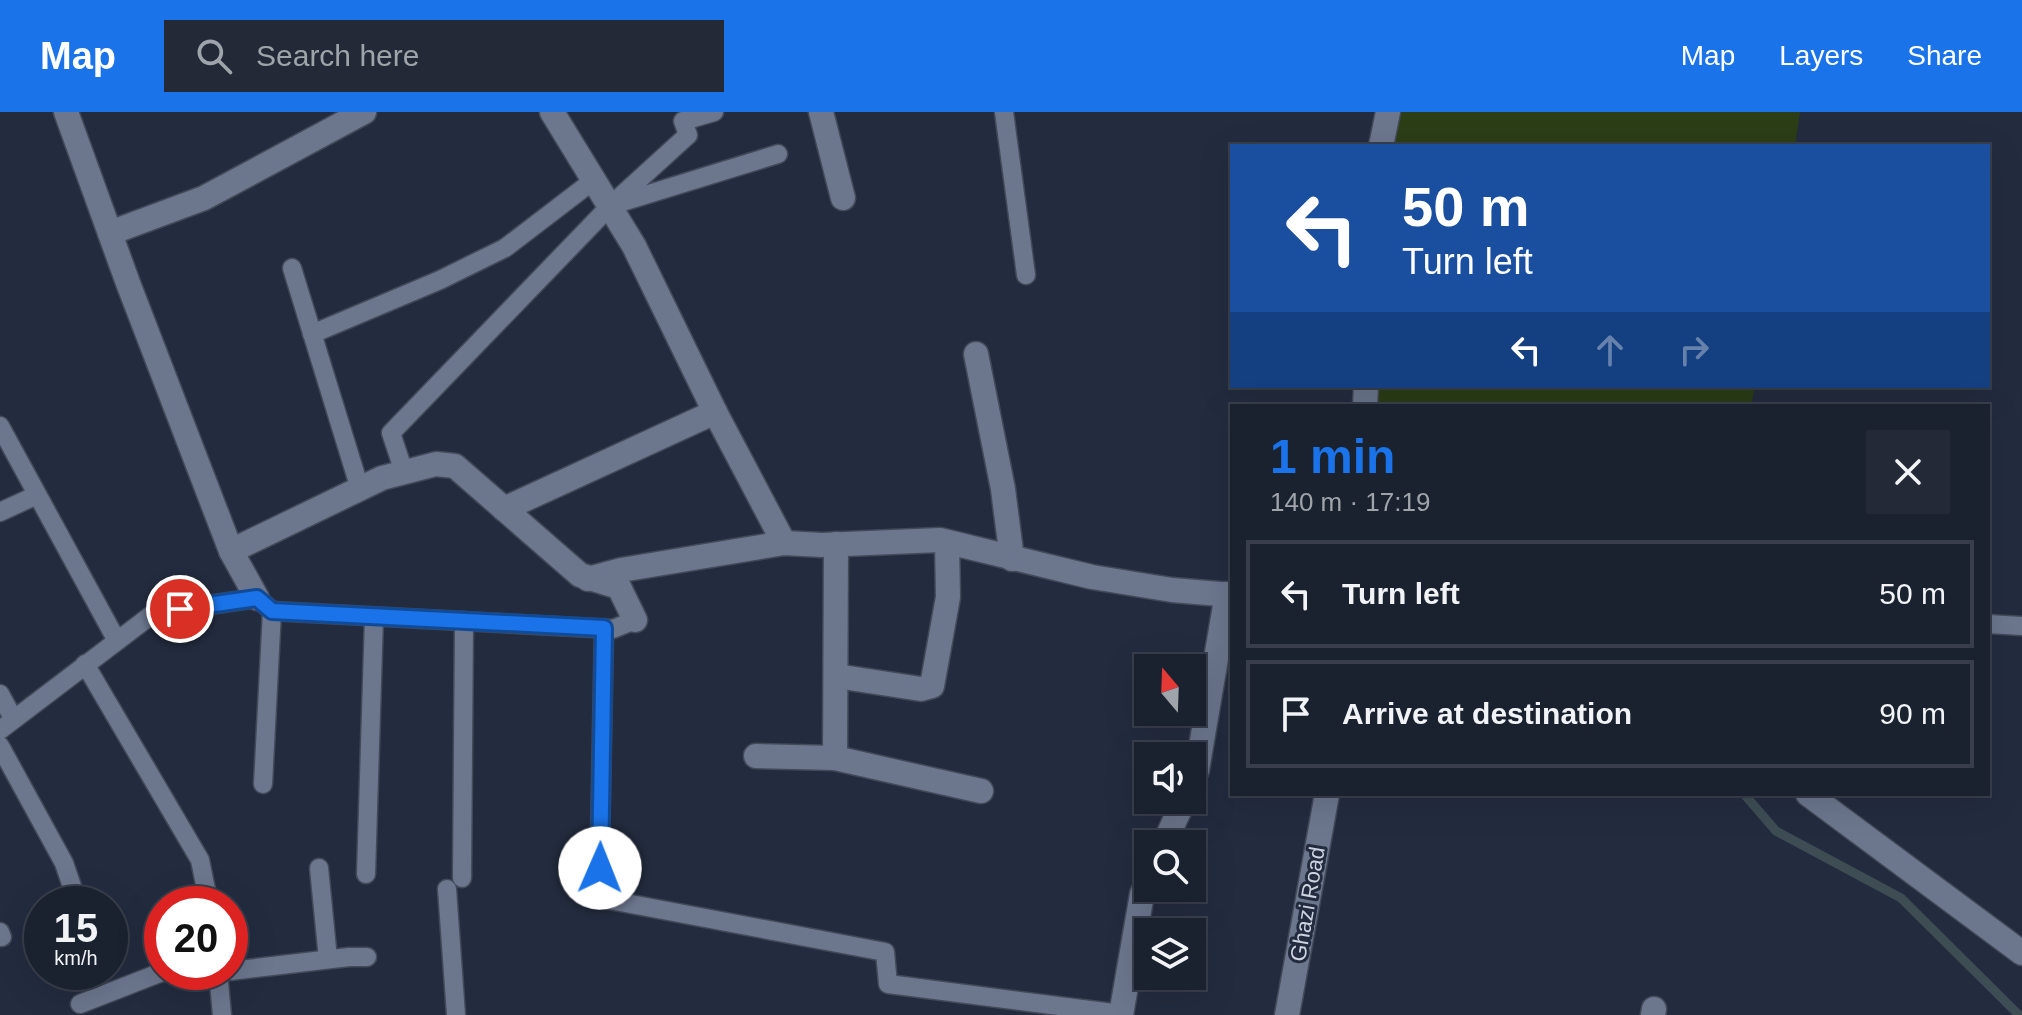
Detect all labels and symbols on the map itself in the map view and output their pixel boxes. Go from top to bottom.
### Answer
pin [146,575,214,643]
north arrow [1134,654,1206,726]
position arrow [558,826,642,910]
street label: Ghazi Road [1285,845,1330,963]
speed limit sign: 20 [144,886,248,990]

